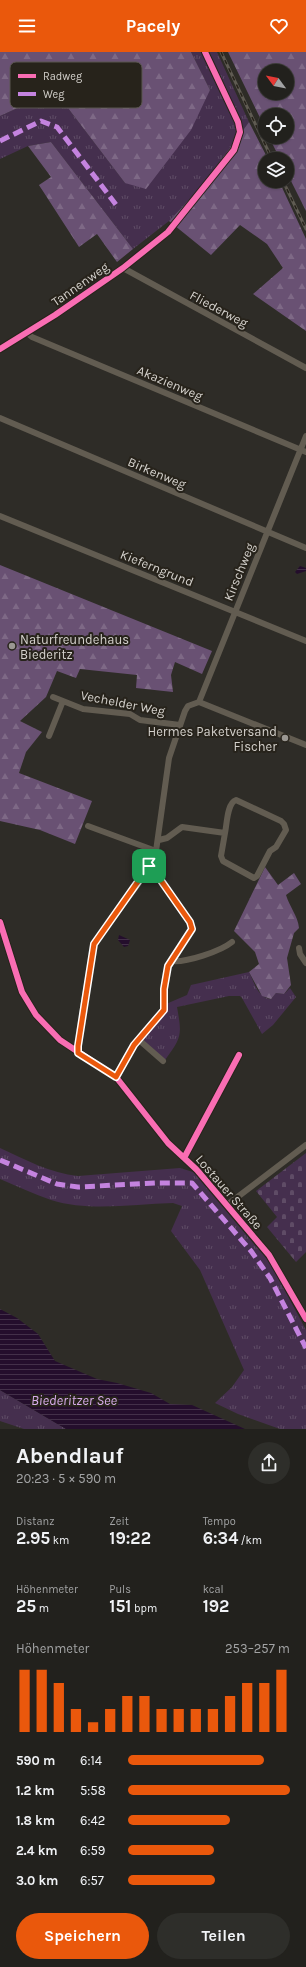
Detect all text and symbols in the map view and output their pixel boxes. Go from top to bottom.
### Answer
icon: menu [16,15,38,37]
text: Pacely [126,15,180,37]
icon: heart [268,15,290,37]
legend [10,62,142,108]
north arrow [258,64,294,100]
map controls [258,64,294,188]
text: Radweg [43,70,83,83]
text: Weg [43,88,65,101]
button: locate [258,108,294,144]
button: layers [258,152,294,188]
street label: Tannenweg [49,259,112,309]
street label: Fliederweg [187,287,251,331]
street label: Akazienweg [135,362,206,404]
street label: Birkenweg [126,454,189,492]
street label: Kirschweg [221,540,258,603]
street label: Kieferngrund [118,547,196,589]
place label: Naturfreundehaus Biederitz [20,632,129,662]
marker: Naturfreundehaus Biederitz [7,641,17,651]
street label: Vechelder Weg [79,687,167,719]
place label: Hermes Paketversand Fischer [147,724,277,754]
marker: Hermes Paketversand Fischer [280,733,290,743]
pin [132,849,166,883]
icon: arrive [138,855,160,877]
street label: Lostauer Straße [193,1152,266,1232]
water label: Biederitzer See [31,1392,118,1409]
button: share [248,1442,290,1484]
text: Abendlauf [16,1443,124,1469]
text: 20:23 · 5 × 590 m [16,1471,116,1486]
text: Distanz [16,1515,54,1528]
text: Zeit [109,1515,129,1528]
text: Tempo [203,1515,236,1528]
text: 2.95 [16,1528,50,1548]
text: 19:22 [109,1528,151,1548]
text: 6:34 [203,1528,238,1548]
text: km [50,1534,69,1547]
text: /km [238,1534,262,1547]
text: Höhenmeter [16,1583,78,1596]
text: Puls [109,1583,131,1596]
text: kcal [203,1583,224,1596]
text: 25 [16,1596,36,1616]
text: 151 [109,1596,131,1616]
text: 192 [203,1596,229,1616]
text: m [36,1602,49,1615]
text: bpm [131,1602,157,1615]
text: Höhenmeter [16,1641,89,1656]
text: 253–257 m [225,1641,290,1656]
text: 590 m [16,1753,55,1768]
text: 6:14 [80,1753,102,1768]
text: 1.2 km [16,1783,55,1798]
text: 5:58 [80,1783,106,1798]
text: 1.8 km [16,1813,55,1828]
text: 6:42 [80,1813,105,1828]
text: 2.4 km [16,1843,58,1858]
text: 6:59 [80,1843,105,1858]
text: 3.0 km [16,1873,58,1888]
text: 6:57 [80,1873,104,1888]
button: Speichern [16,1913,149,1959]
button: Teilen [157,1913,290,1959]

